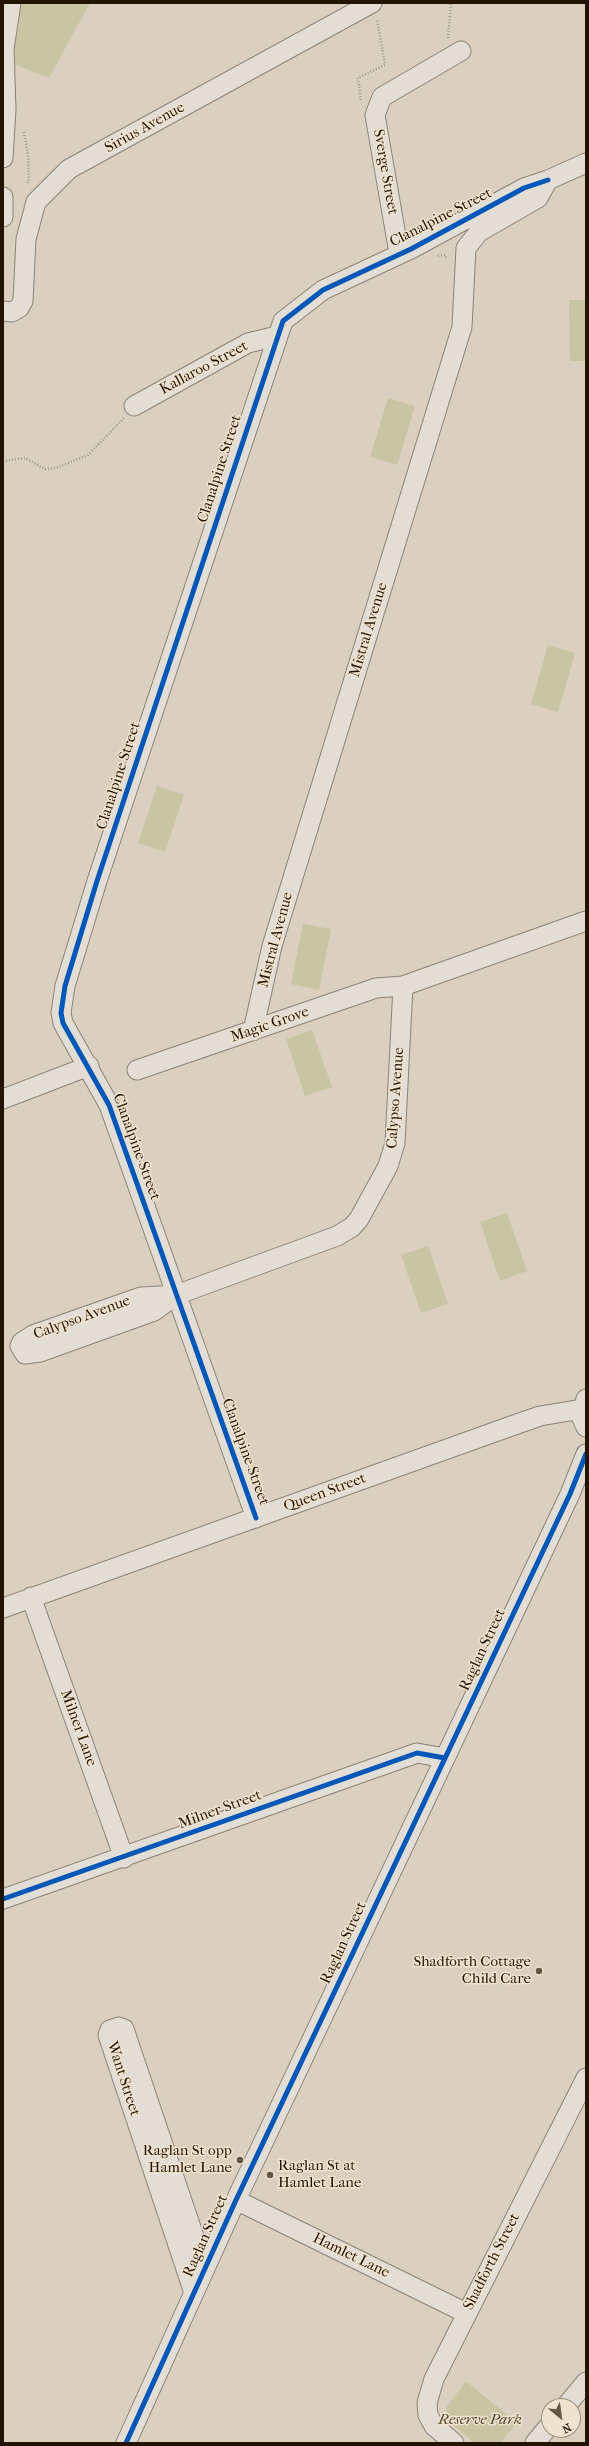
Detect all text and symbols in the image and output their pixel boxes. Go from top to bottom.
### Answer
street label: Sirius Avenue [102,99,188,157]
street label: Sverge Street [369,128,401,216]
street label: Clanalpine Street [387,184,495,252]
street label: Kallaroo Street [157,337,251,399]
street label: Clanalpine Street [194,413,246,525]
street label: Mistral Avenue [346,580,392,680]
street label: Clanalpine Street [93,720,145,832]
street label: Mistral Avenue [255,890,297,990]
street label: Magic Grove [228,1003,312,1047]
street label: Calypso Avenue [383,1047,409,1149]
street label: Clanalpine Street [108,1091,164,1203]
street label: Calypso Avenue [31,1292,133,1344]
street label: Clanalpine Street [217,1396,273,1508]
street label: Queen Street [281,1470,369,1516]
street label: Raglan Street [456,1606,510,1694]
street label: Milner Lane [56,1687,100,1769]
street label: Milner Street [176,1787,264,1833]
street label: Raglan Street [317,1899,371,1987]
place label: Shadforth Cottage Child Care [413,1953,531,1988]
marker: Shadforth Cottage Child Care [534,1966,544,1976]
street label: Want Street [102,2039,144,2119]
place label: Raglan St opp Hamlet Lane [143,2142,232,2177]
marker: Raglan St opp Hamlet Lane [235,2155,245,2165]
place label: Raglan St at Hamlet Lane [278,2157,361,2192]
marker: Raglan St at Hamlet Lane [265,2170,275,2180]
street label: Raglan Street [180,2192,232,2280]
street label: Shadforth Street [460,2210,524,2314]
street label: Hamlet Lane [310,2230,392,2282]
north arrow [541,2398,581,2438]
park label: Reserve Park [438,2411,522,2429]
text: N [560,2420,573,2436]

